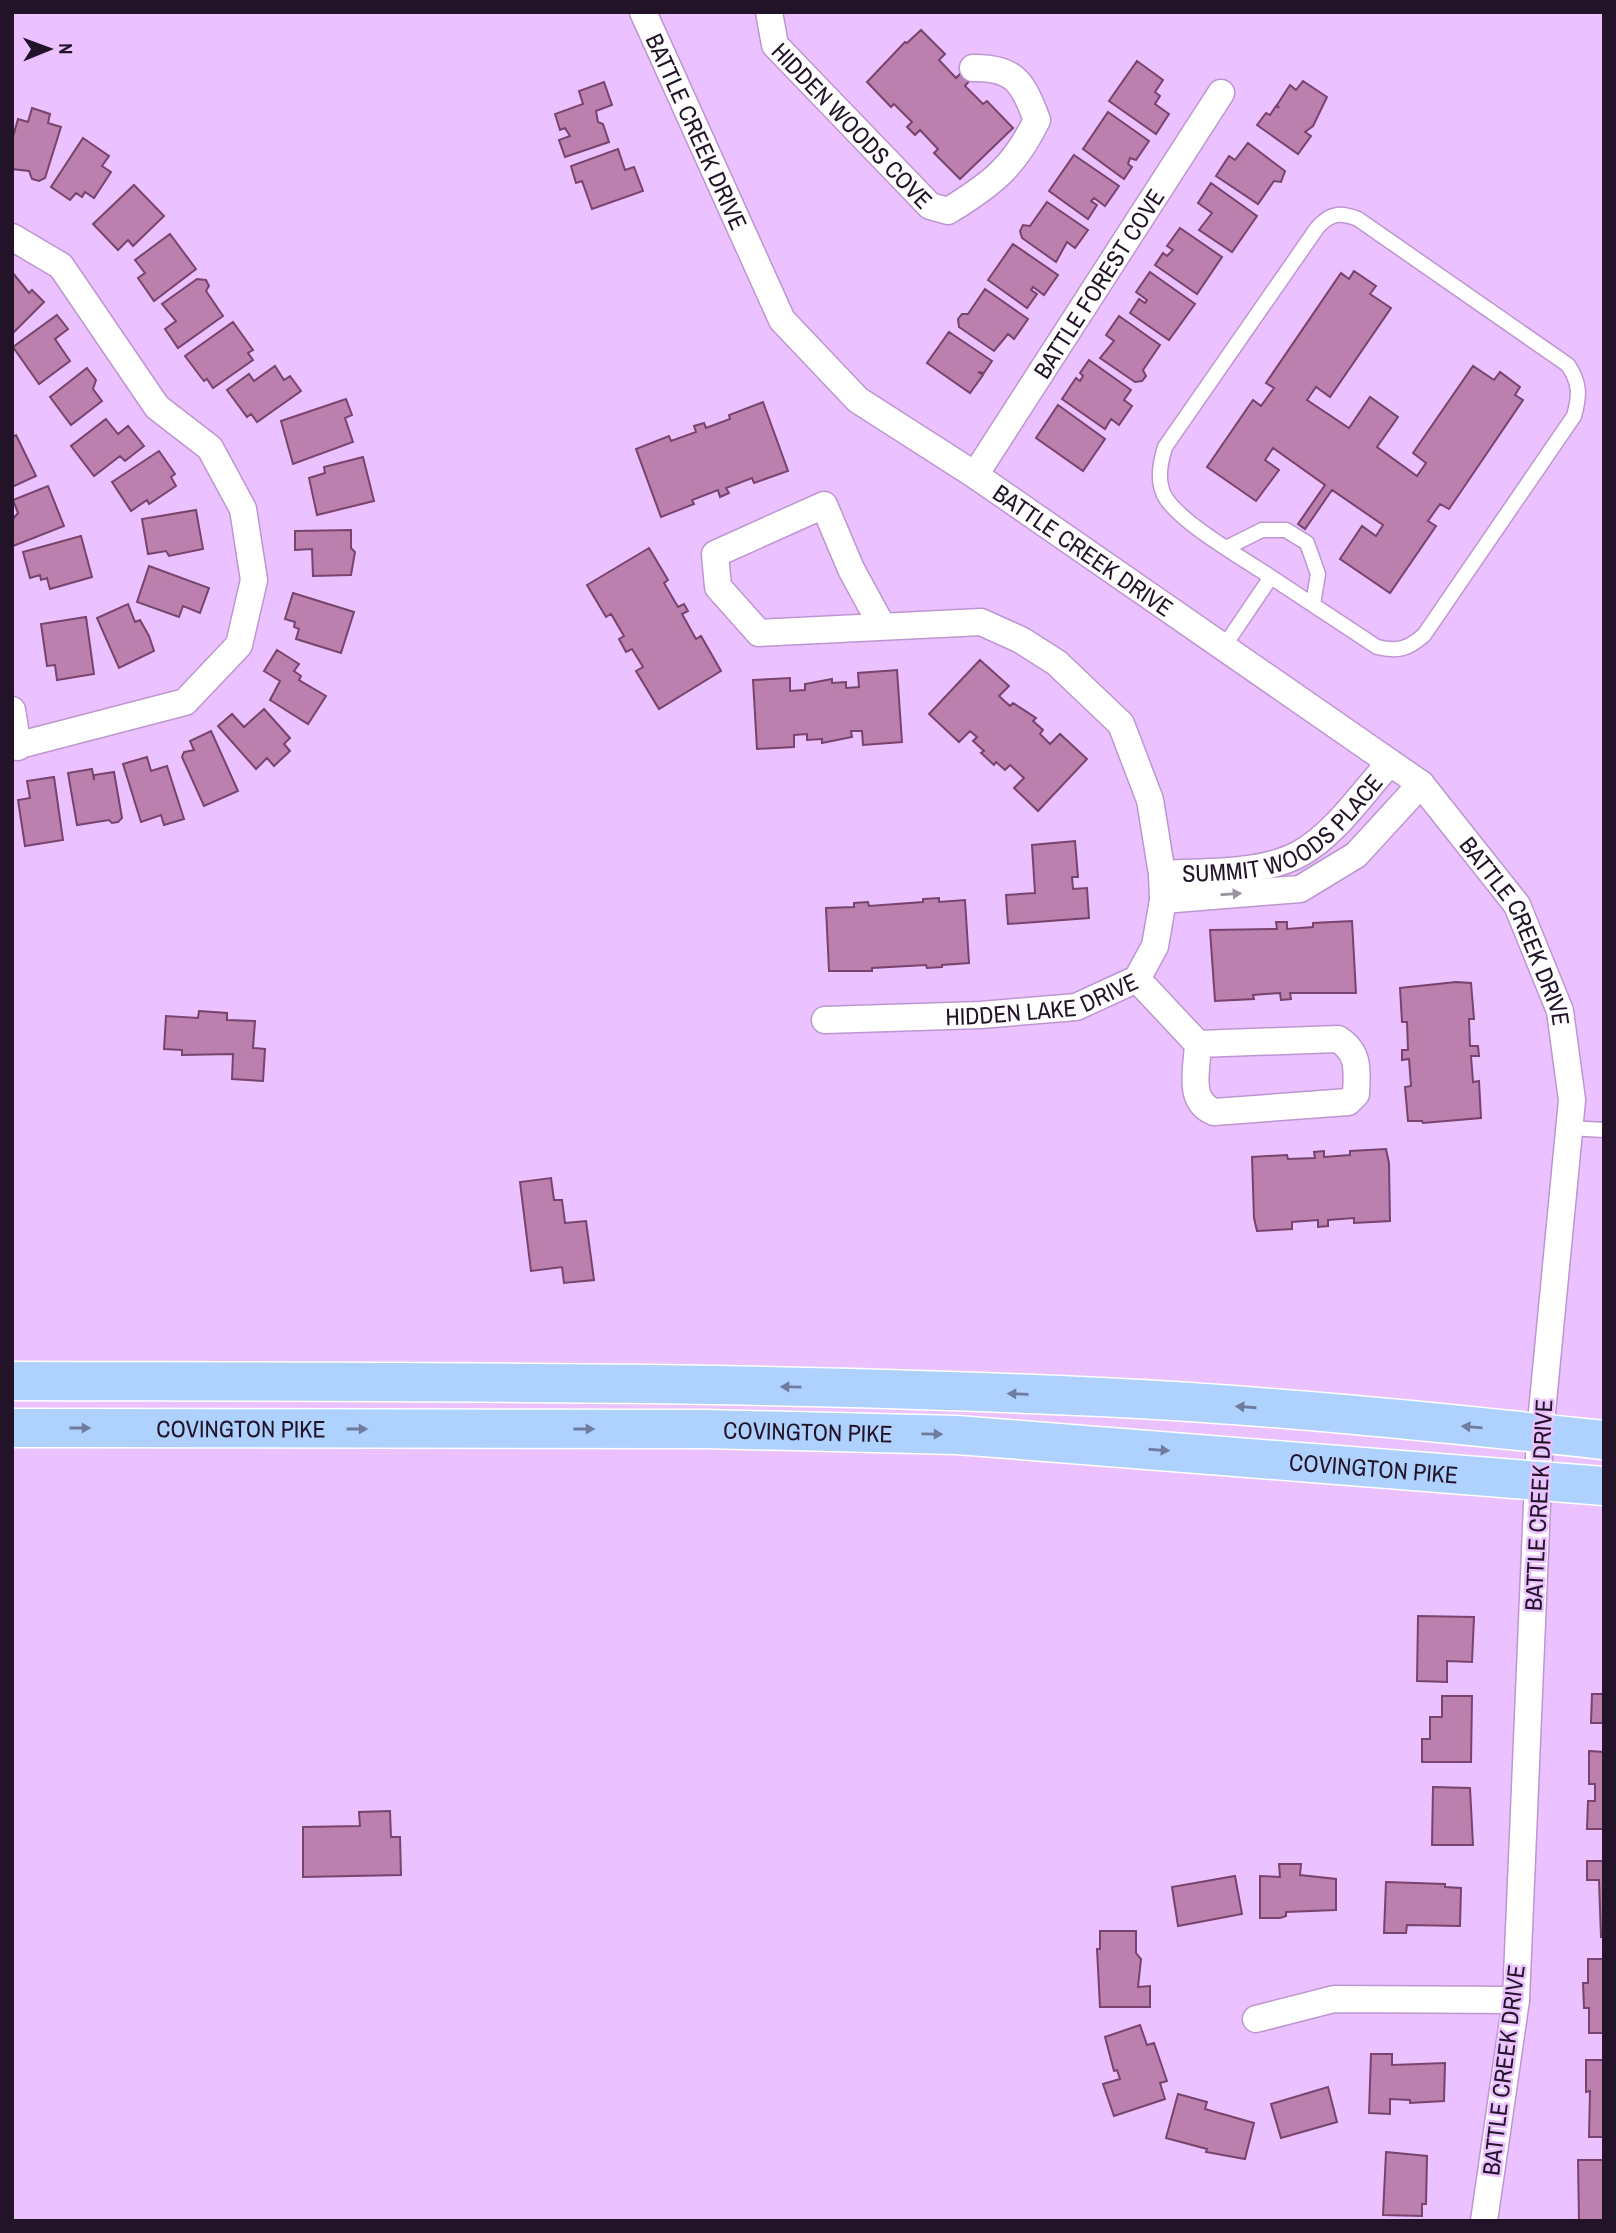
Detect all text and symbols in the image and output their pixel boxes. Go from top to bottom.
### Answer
north arrow [14,14,84,84]
street label: BATTLE CREEK DRIVE [639,28,755,235]
street label: HIDDEN WOODS COVE [765,35,940,215]
text: N [53,43,79,55]
street label: BATTLE FOREST COVE [1026,182,1171,384]
street label: BATTLE CREEK DRIVE [987,477,1180,624]
street label: SUMMIT WOODS PLACE [1182,767,1389,889]
street label: BATTLE CREEK DRIVE [1453,830,1578,1027]
one-way arrow [1220,888,1242,899]
street label: HIDDEN LAKE DRIVE [945,965,1143,1032]
one-way arrow [780,1382,802,1393]
one-way arrow [1007,1388,1029,1399]
street label: BATTLE CREEK DRIVE [1516,1398,1560,1612]
one-way arrow [1234,1402,1256,1413]
street label: COVINGTON PIKE [156,1412,326,1444]
street label: COVINGTON PIKE [723,1413,893,1449]
one-way arrow [1461,1421,1483,1432]
one-way arrow [70,1422,92,1434]
one-way arrow [346,1423,368,1435]
one-way arrow [574,1423,596,1435]
one-way arrow [921,1429,943,1440]
one-way arrow [1148,1444,1170,1455]
street label: COVINGTON PIKE [1288,1445,1459,1490]
street label: BATTLE CREEK DRIVE [1474,1963,1532,2177]

